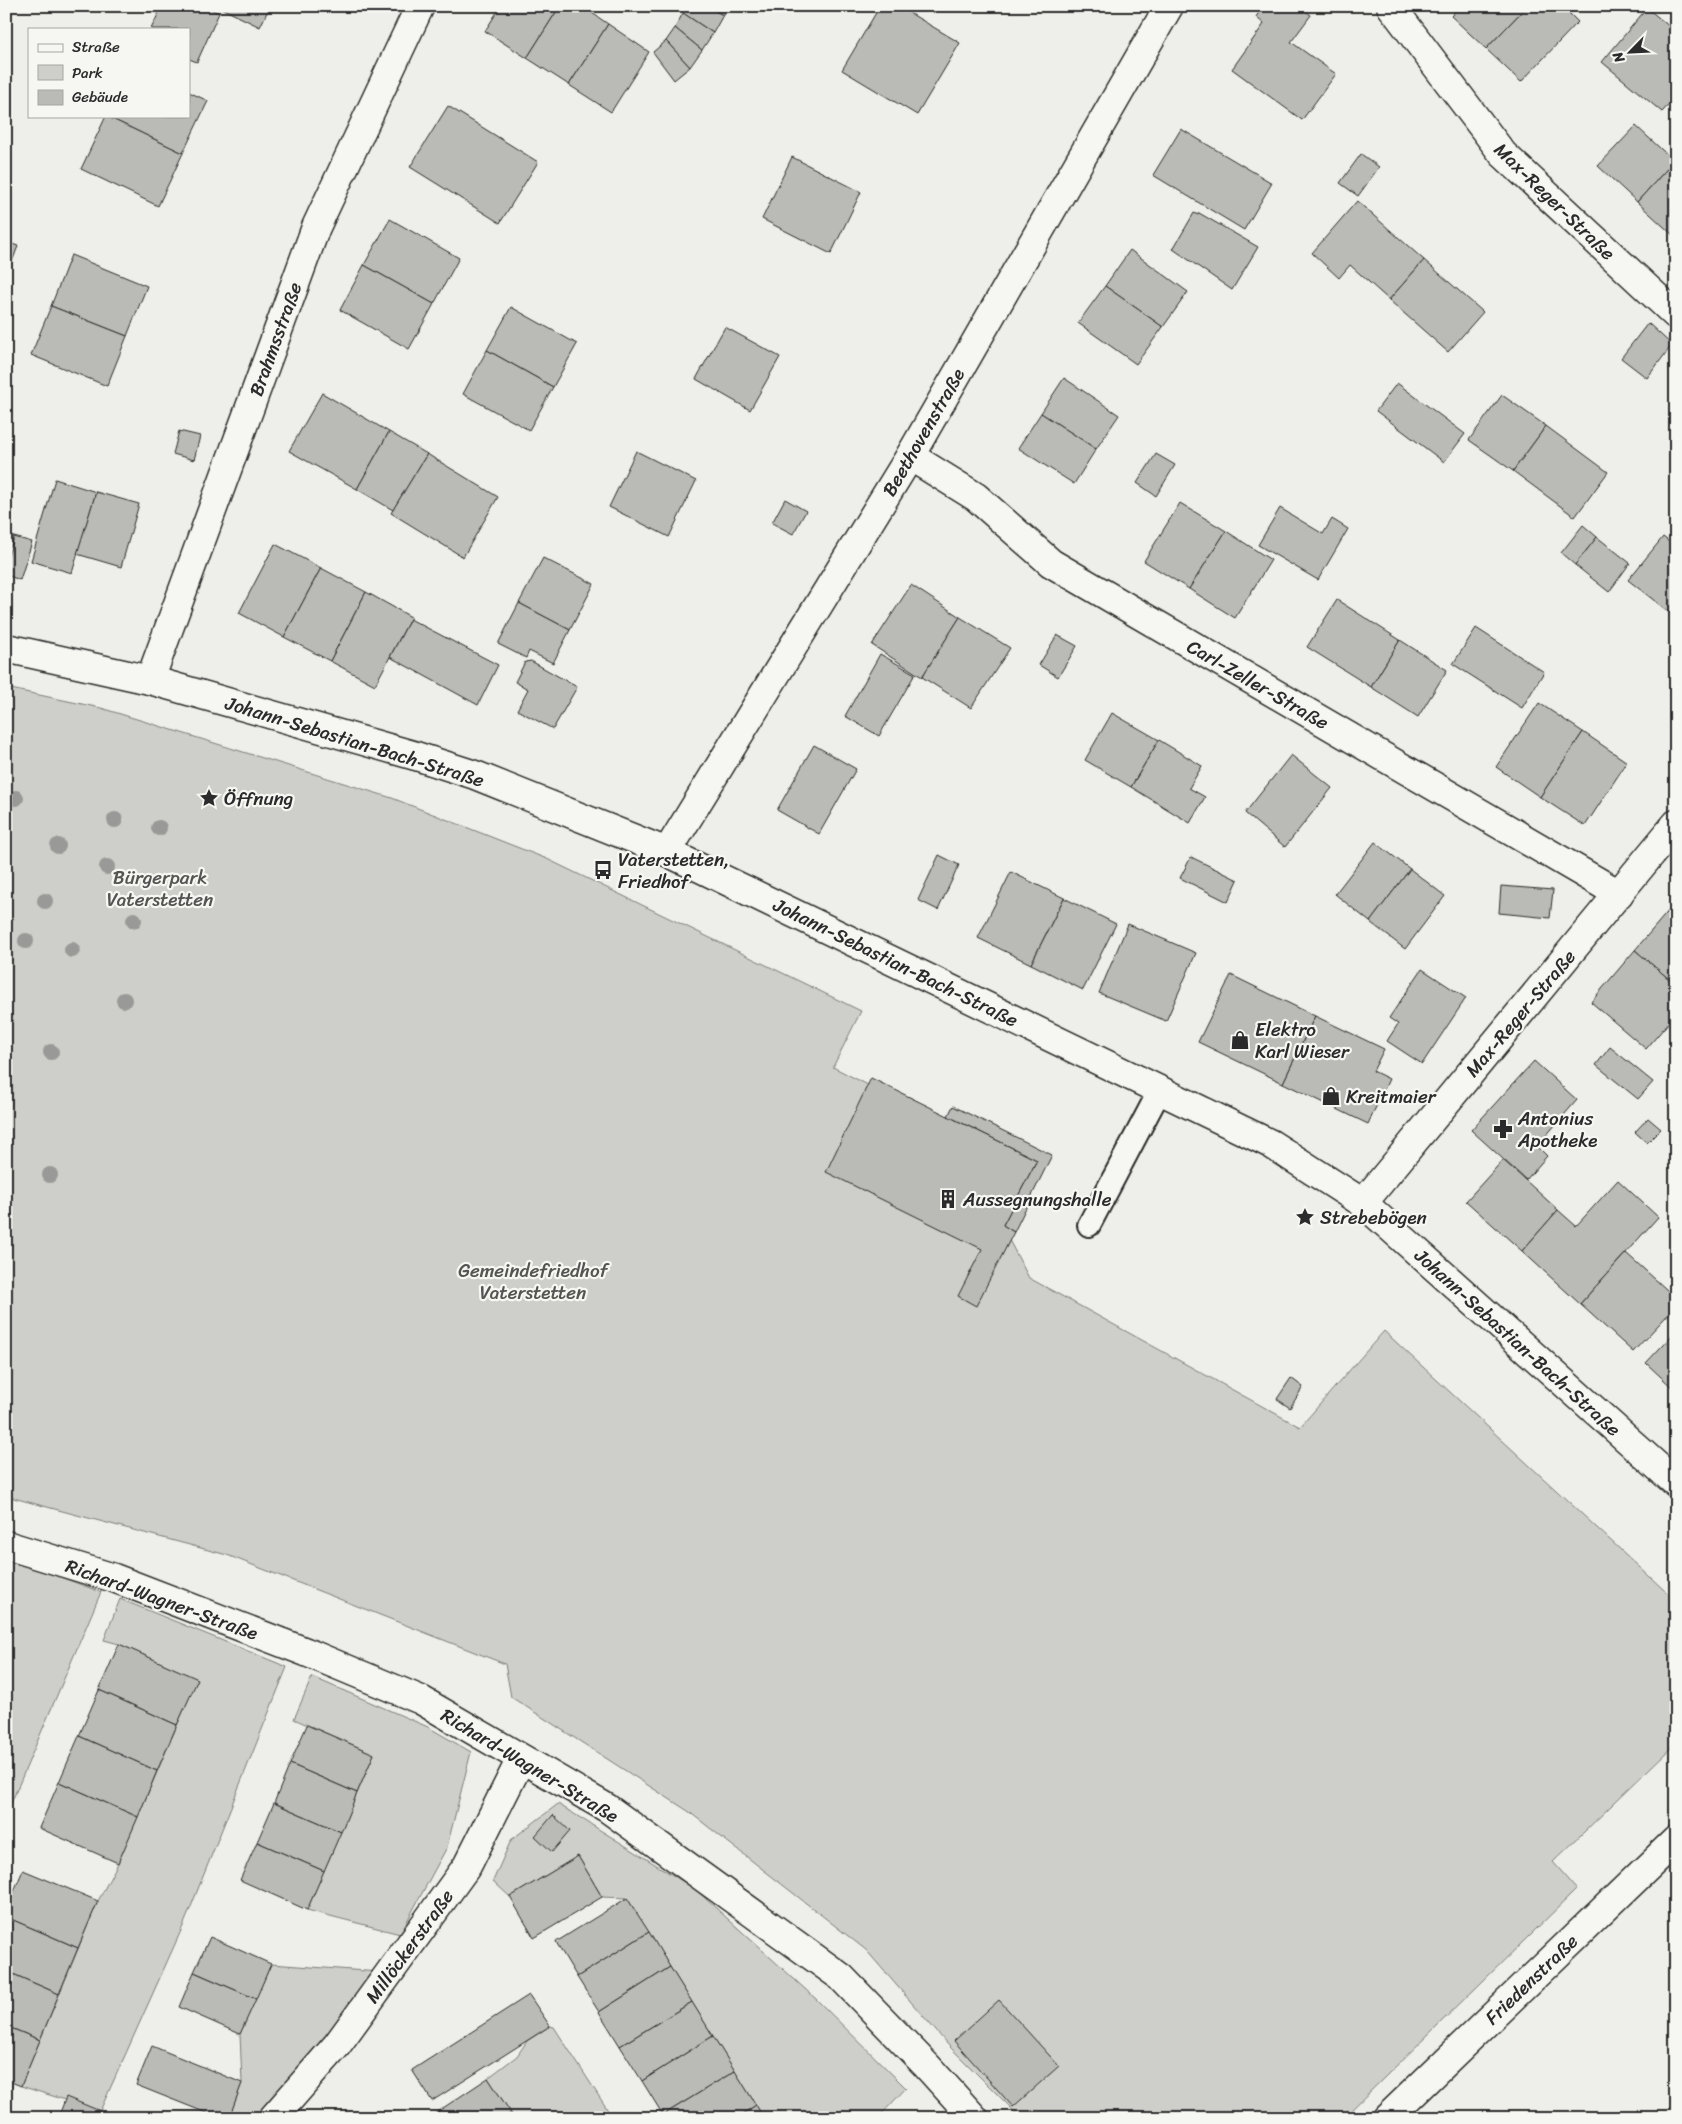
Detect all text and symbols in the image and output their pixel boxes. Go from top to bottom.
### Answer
legend [28,28,190,118]
north arrow [1604,28,1654,78]
text: Straße [72,34,120,60]
text: N [1605,47,1632,68]
text: Park [72,60,103,86]
text: Gebäude [72,84,128,110]
street label: Max-Reger-Straße [1486,134,1623,269]
street label: Brahmsstraße [240,277,311,401]
street label: Beethovenstraße [873,362,974,503]
street label: Carl-Zeller-Straße [1180,630,1335,739]
street label: Johann-Sebastian-Bach-Straße [220,686,488,797]
place label: Öffnung [224,782,293,815]
place icon: Öffnung [198,787,220,809]
place label: Vaterstetten, Friedhof [618,843,729,898]
bus stop icon: Vaterstetten, Friedhof [592,859,614,881]
park label: Bürgerpark Vaterstetten [107,861,213,916]
street label: Johann-Sebastian-Bach-Straße [767,888,1024,1036]
street label: Max-Reger-Straße [1457,942,1584,1085]
place label: Elektro Karl Wieser [1255,1013,1350,1068]
shop icon: Elektro Karl Wieser [1229,1029,1251,1051]
place label: Kreitmaier [1346,1080,1437,1113]
shop icon: Kreitmaier [1320,1085,1342,1107]
place label: Antonius Apotheke [1517,1102,1597,1157]
pharmacy icon: Antonius Apotheke [1492,1118,1514,1140]
place label: Aussegnungshalle [962,1183,1112,1216]
building icon: Aussegnungshalle [937,1188,959,1210]
place label: Strebebögen [1320,1201,1427,1234]
place icon: Strebebögen [1294,1206,1316,1228]
street label: Johann-Sebastian-Bach-Straße [1406,1239,1629,1445]
park label: Gemeindefriedhof Vaterstetten [458,1254,611,1309]
street label: Richard-Wagner-Straße [61,1549,263,1650]
street label: Richard-Wagner-Straße [434,1699,625,1832]
street label: Millöckerstraße [356,1882,462,2010]
street label: Friedenstraße [1477,1926,1586,2033]

